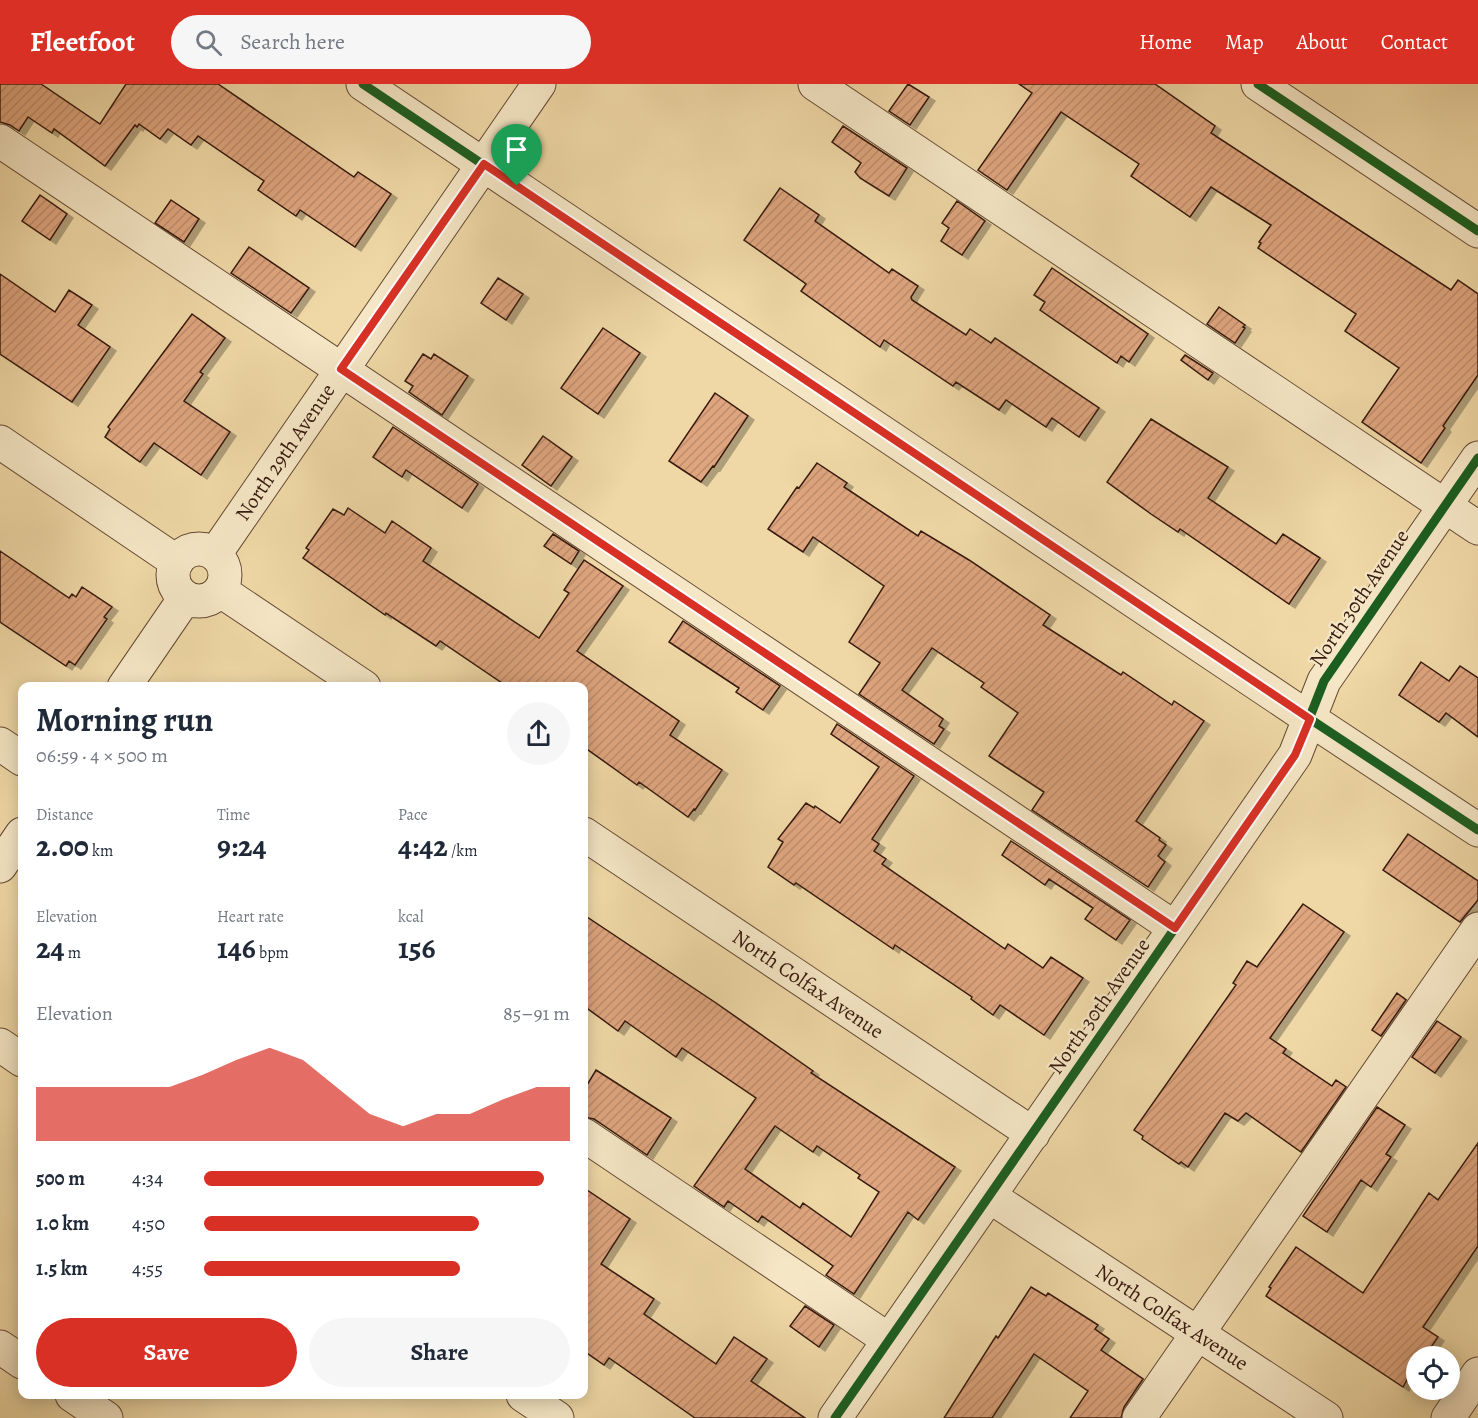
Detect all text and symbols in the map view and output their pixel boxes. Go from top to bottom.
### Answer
search box [171,15,591,69]
text: Fleetfoot [30,23,135,61]
icon: search [192,26,225,59]
text: Search here [240,27,345,57]
text: Home [1139,28,1192,56]
text: Map [1225,28,1263,56]
text: About [1296,28,1348,56]
text: Contact [1381,28,1448,56]
pin [491,124,542,186]
icon: arrive [500,133,533,166]
street label: North 29th Avenue [229,378,341,526]
street label: North 30th Avenue [1303,524,1415,672]
text: Morning run [36,697,213,742]
button: share [507,702,570,765]
text: 06:59 · 4 × 500 m [36,742,168,769]
text: Distance [36,804,93,826]
text: Time [217,804,250,826]
text: Pace [398,804,428,826]
text: 2.00 [36,826,89,866]
text: 9:24 [217,826,267,866]
text: 4:42 [398,826,448,866]
text: km [89,840,113,862]
text: /km [448,840,478,862]
text: Elevation [36,906,97,928]
text: Heart rate [217,906,284,928]
text: kcal [398,906,424,928]
street label: North Colfax Avenue [727,923,889,1045]
text: 24 [36,928,65,968]
text: 146 [217,928,256,968]
text: 156 [398,928,436,968]
street label: North 30th Avenue [1042,932,1156,1080]
text: m [65,942,81,964]
text: bpm [256,942,289,964]
text: Elevation [36,1000,113,1027]
text: 85–91 m [503,1000,570,1027]
text: 500 m [36,1165,85,1192]
text: 4:34 [132,1165,163,1192]
text: 1.0 km [36,1210,89,1237]
text: 4:50 [132,1210,165,1237]
text: 1.5 km [36,1255,88,1282]
text: 4:55 [132,1255,163,1282]
street label: North Colfax Avenue [1090,1257,1254,1377]
button: Save [36,1318,297,1387]
button: Share [309,1318,570,1387]
map controls [1406,1346,1460,1400]
button: locate [1406,1346,1460,1400]

